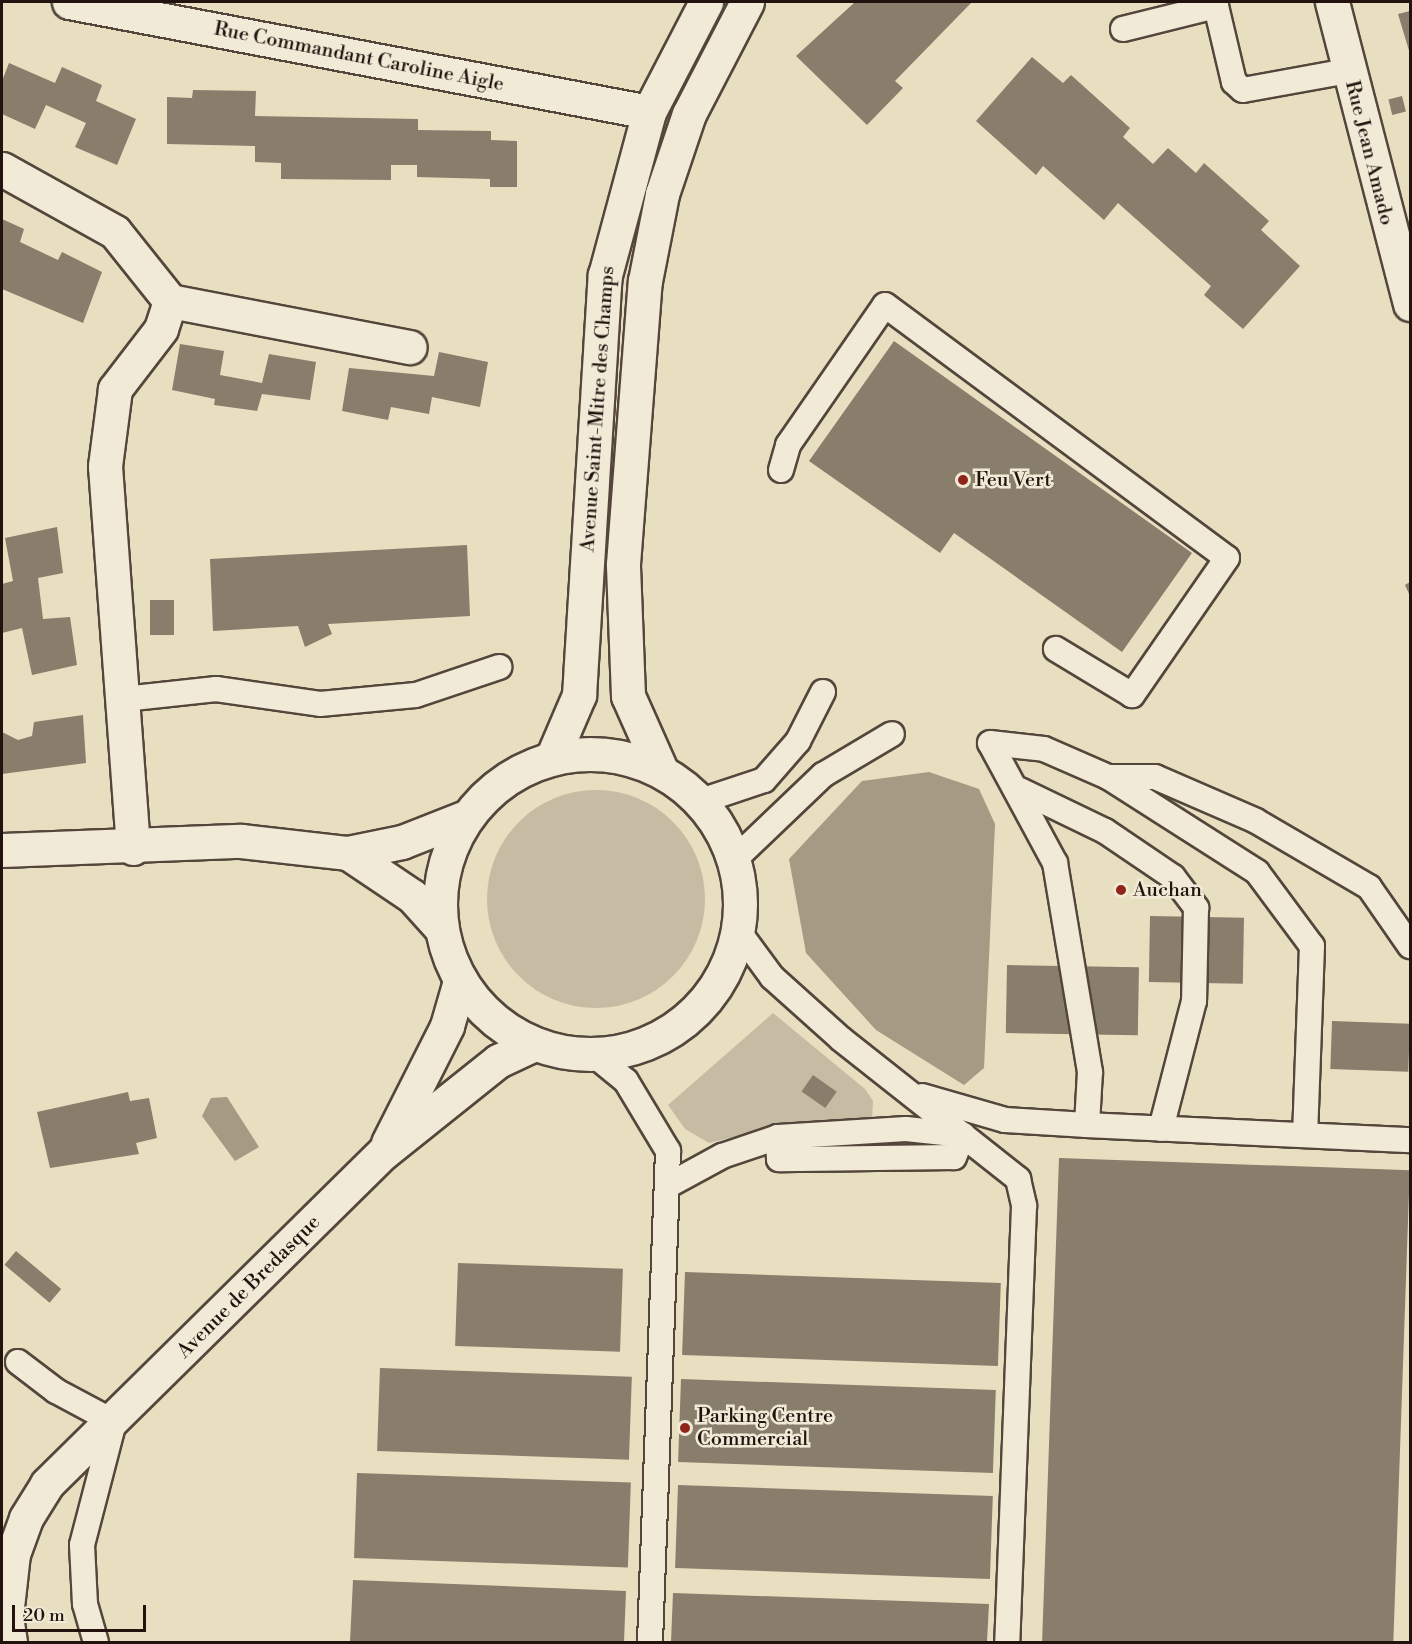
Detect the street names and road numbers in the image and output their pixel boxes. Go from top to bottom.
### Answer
street label: Rue Commandant Caroline Aigle [212,17,506,97]
street label: Rue Jean Amado [1339,78,1399,228]
street label: Avenue Saint-Mitre des Champs [576,265,620,553]
street label: Avenue de Bredasque [173,1211,325,1363]

